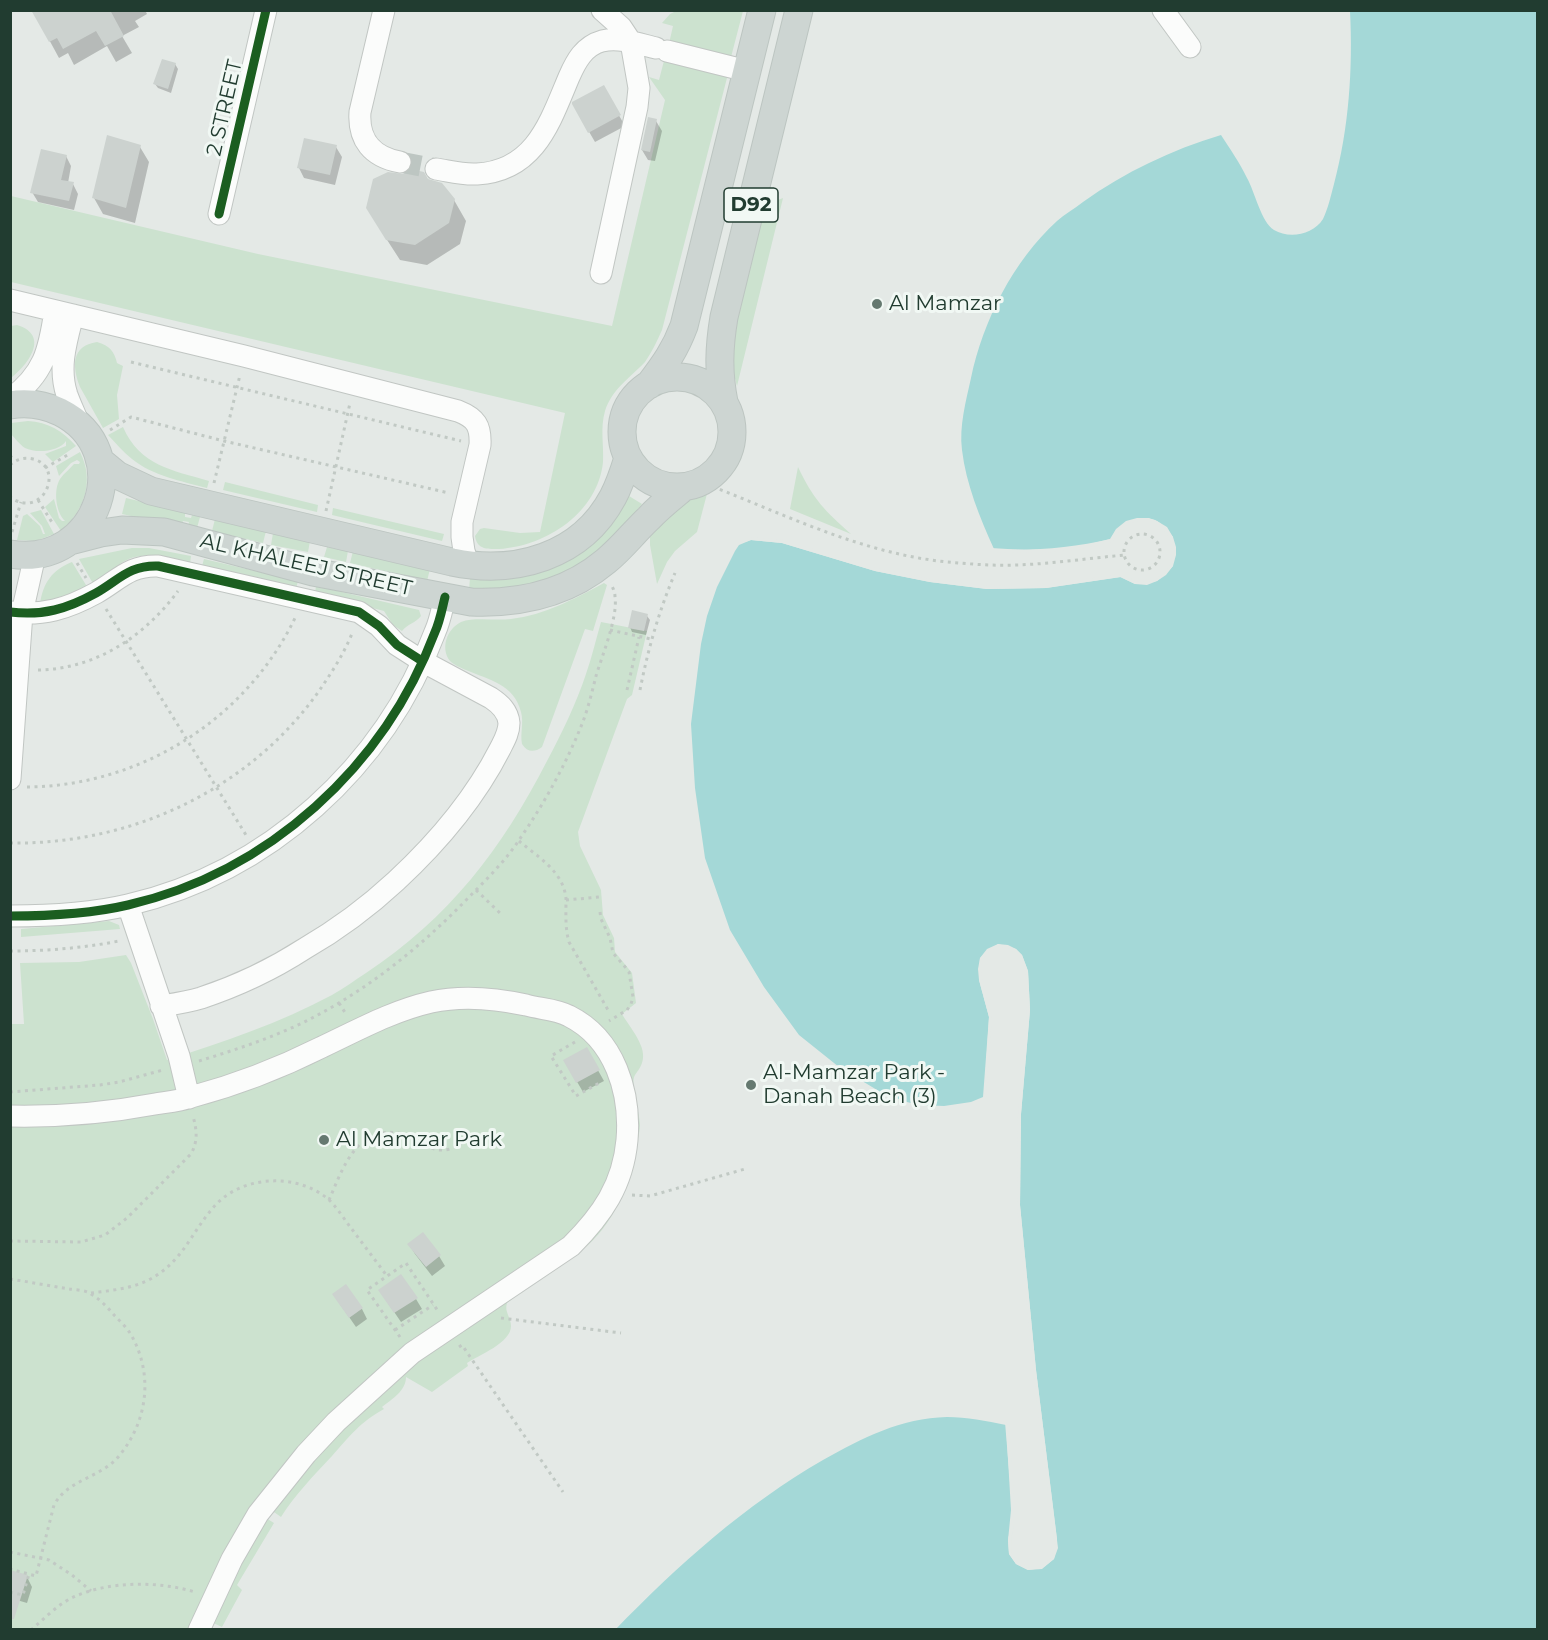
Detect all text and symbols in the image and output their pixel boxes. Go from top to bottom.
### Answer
street label: 2 STREET [202,58,248,158]
road number: D92 [724,188,778,222]
place label: Al Mamzar [889,291,1001,317]
marker: Al Mamzar [870,297,884,311]
street label: AL KHALEEJ STREET [198,528,414,602]
place label: Al-Mamzar Park - Danah Beach (3) [763,1060,945,1110]
marker: Al-Mamzar Park - Danah Beach (3) [744,1078,758,1092]
place label: Al Mamzar Park [336,1127,502,1153]
marker: Al Mamzar Park [317,1133,331,1147]

